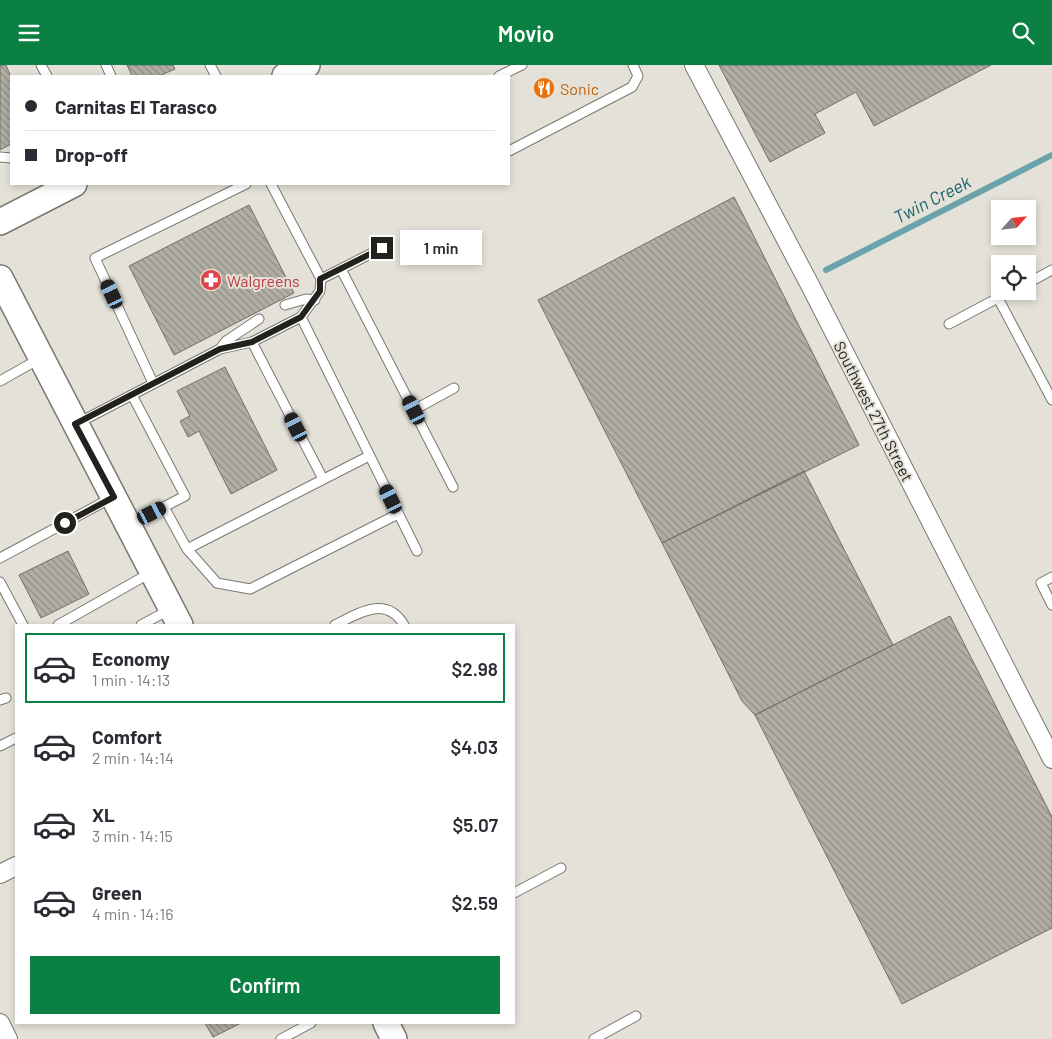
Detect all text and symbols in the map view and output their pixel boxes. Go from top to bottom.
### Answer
icon: menu [15,19,43,47]
icon: search [1009,19,1037,47]
text: Movio [498,20,554,46]
restaurant icon: Sonic [532,76,556,100]
place label: Sonic [560,79,599,98]
text: Carnitas El Tarasco [55,95,217,118]
text: Drop-off [55,143,128,166]
water label: Twin Creek [890,170,974,228]
north arrow [991,200,1036,245]
map controls [991,200,1036,300]
callout: 1 min [400,231,482,265]
route end [371,237,393,259]
text: 1 min [424,238,458,257]
button: locate [991,255,1036,300]
pharmacy icon: Walgreens [199,268,223,292]
place label: Walgreens [227,271,300,290]
car [98,277,125,311]
street label: Southwest 27th Street [830,338,918,484]
car [400,393,427,427]
car [282,410,309,444]
car [377,482,404,516]
car [135,500,168,526]
route start [54,512,76,534]
icon: car [32,646,77,691]
text: Economy [92,647,170,670]
text: $2.98 [451,657,498,680]
text: 1 min · 14:13 [92,670,170,689]
icon: car [32,724,77,769]
text: Comfort [92,725,162,748]
text: $4.03 [451,735,498,758]
text: 2 min · 14:14 [92,748,174,767]
icon: car [32,802,77,847]
text: XL [92,803,115,826]
text: $5.07 [452,813,498,836]
text: 3 min · 14:15 [92,826,173,845]
icon: car [32,880,77,925]
text: Green [92,881,142,904]
text: $2.59 [451,891,498,914]
text: 4 min · 14:16 [92,904,173,923]
button: Confirm [30,956,500,1014]

